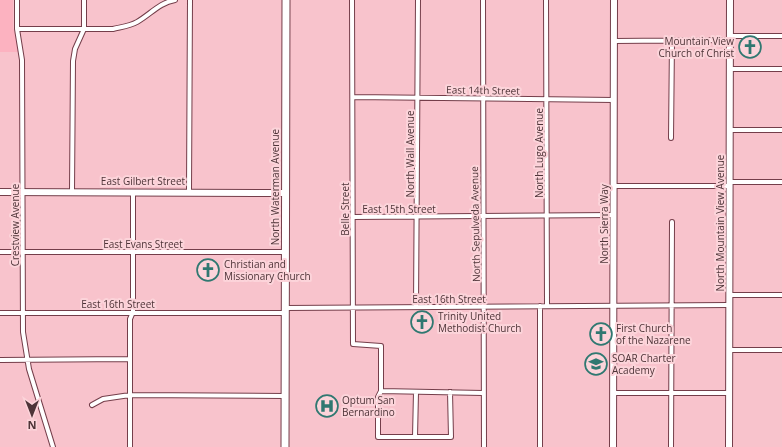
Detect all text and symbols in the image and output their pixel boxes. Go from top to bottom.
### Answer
place label: Mountain View Church of Christ [658,34,734,60]
church icon: Mountain View Church of Christ [737,34,763,60]
street label: East 14th Street [446,82,520,98]
street label: North Lugo Avenue [532,108,546,198]
street label: North Wall Avenue [403,110,417,198]
street label: North Waterman Avenue [268,128,282,245]
street label: North Mountain View Avenue [713,154,727,291]
street label: North Sepulveda Avenue [467,166,483,282]
street label: East Gilbert Street [101,174,186,188]
street label: Belle Street [338,182,352,236]
street label: Crestview Avenue [8,183,22,266]
street label: North Sierra Way [597,183,611,264]
street label: East 15th Street [362,202,436,216]
street label: East Evans Street [103,237,183,251]
church icon: Christian and Missionary Church [195,257,221,283]
place label: Christian and Missionary Church [224,257,311,283]
street label: East 16th Street [412,292,486,306]
street label: East 16th Street [81,297,155,311]
church icon: Trinity United Methodist Church [409,309,435,335]
place label: Trinity United Methodist Church [438,309,521,335]
church icon: First Church of the Nazarene [588,321,614,347]
place label: First Church of the Nazarene [616,321,691,347]
school or university icon: SOAR Charter Academy [583,351,609,377]
place label: SOAR Charter Academy [612,351,676,377]
hospital icon: Optum San Bernardino [314,393,340,419]
place label: Optum San Bernardino [342,393,395,419]
north arrow [12,395,52,435]
text: N [28,418,36,433]

